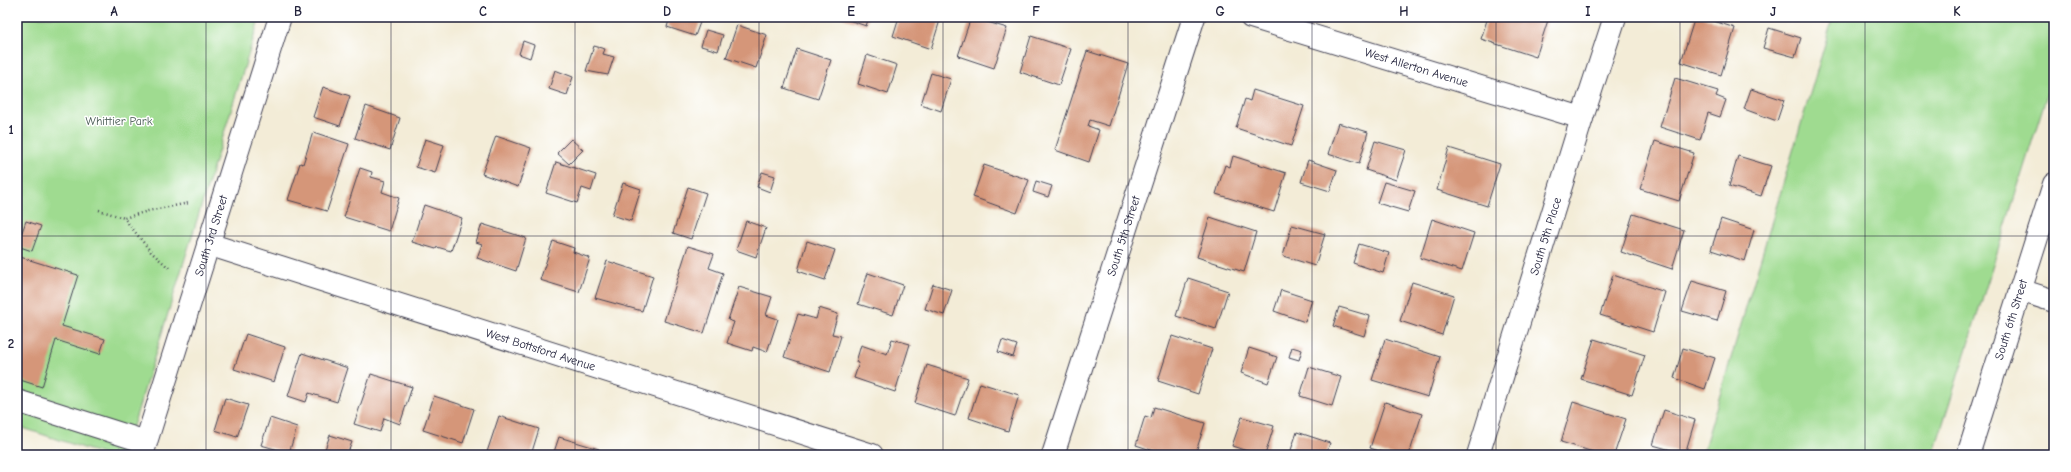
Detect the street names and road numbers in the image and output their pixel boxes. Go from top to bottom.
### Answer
street label: West Allerton Avenue [1363,45,1470,90]
street label: South 3rd Street [192,193,231,278]
street label: South 5th Street [1104,194,1143,278]
street label: South 5th Place [1527,196,1564,277]
street label: South 6th Street [1992,277,2030,362]
street label: West Bottsford Avenue [484,326,597,374]

